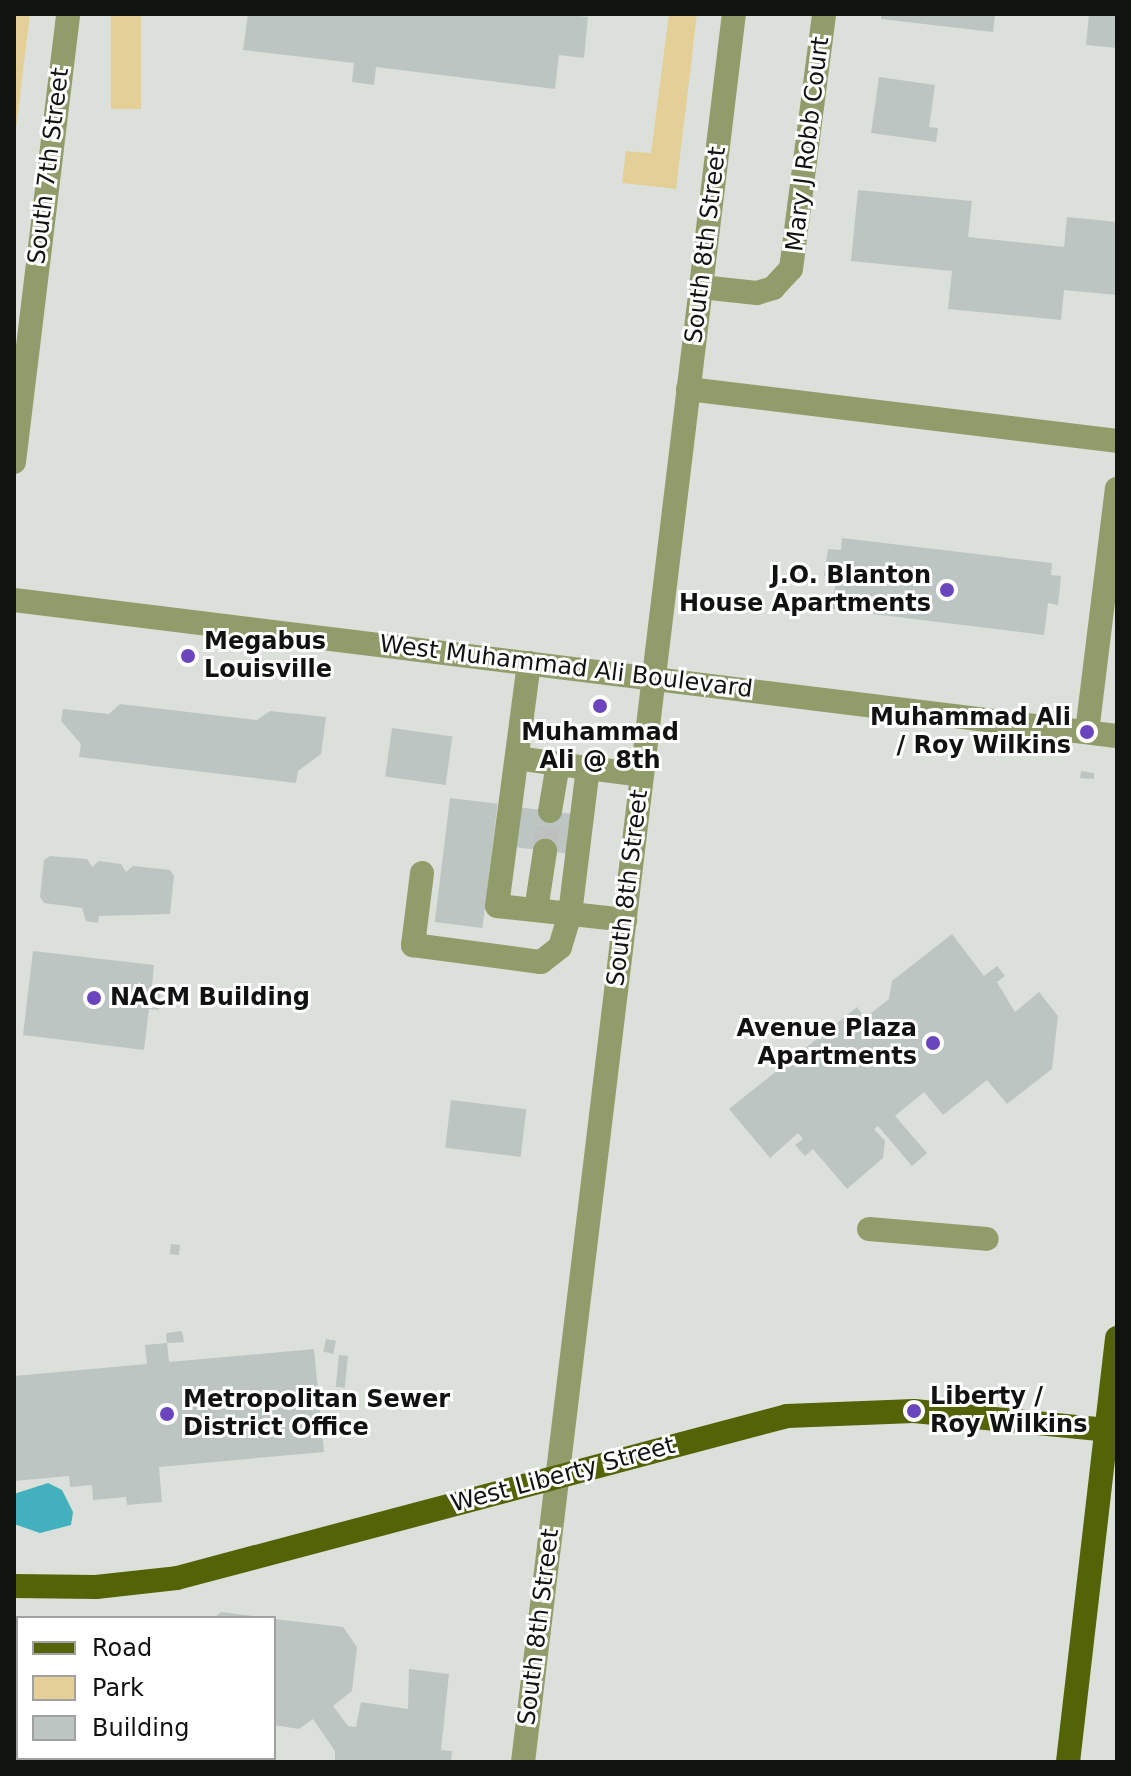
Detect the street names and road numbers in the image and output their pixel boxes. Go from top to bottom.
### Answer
street label: Mary J Robb Court [781,35,835,253]
street label: South 7th Street [23,66,75,266]
street label: South 8th Street [680,145,732,345]
street label: West Muhammad Ali Boulevard [378,630,754,704]
street label: South 8th Street [602,788,654,988]
street label: West Liberty Street [448,1431,678,1519]
street label: South 8th Street [513,1527,565,1727]

